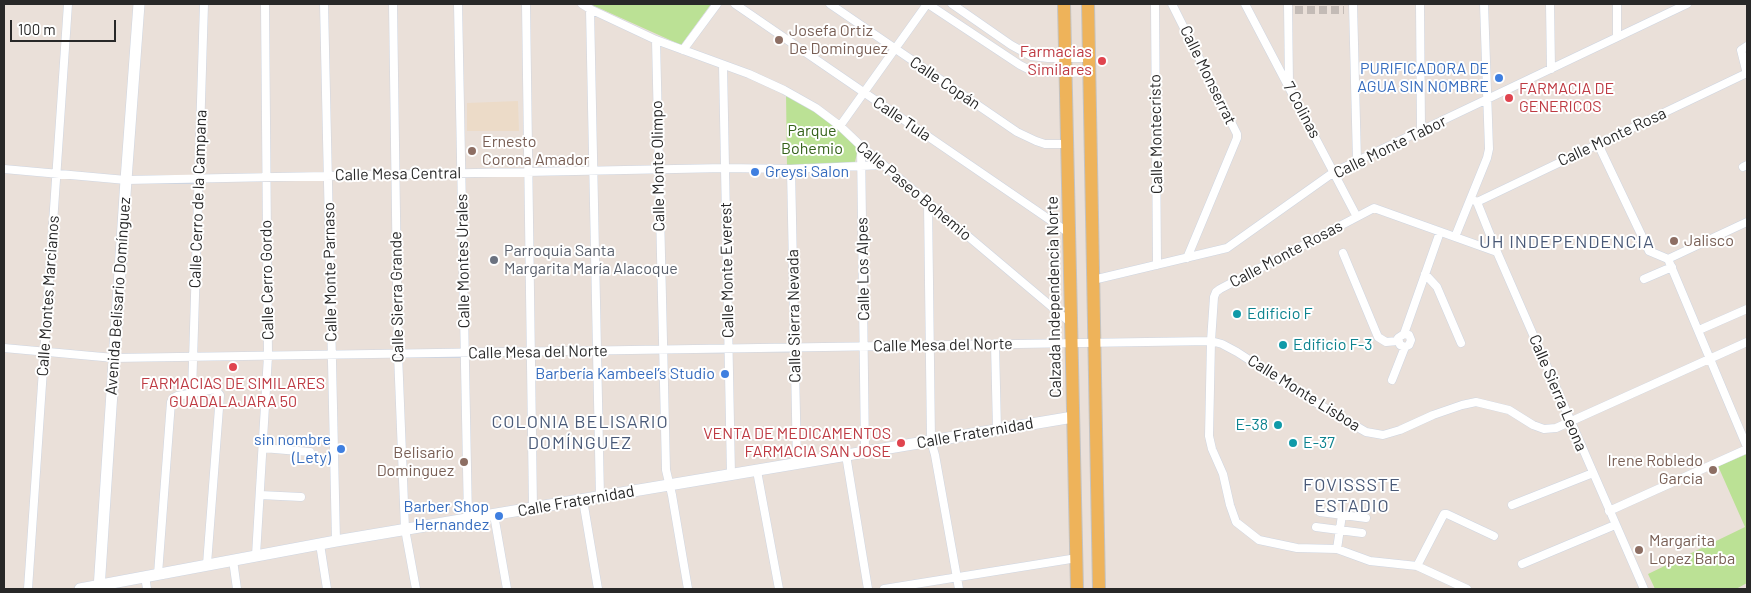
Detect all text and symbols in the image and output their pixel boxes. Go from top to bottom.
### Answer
scale bar [12,10,119,42]
text: 100 m [18,20,56,38]
place label: Josefa Ortiz De Dominguez [789,21,888,59]
street label: Calle Monserrat [1176,23,1240,127]
marker: Josefa Ortiz De Dominguez [773,34,785,46]
place label: Farmacias Similares [1020,42,1092,80]
street label: Calle Copán [906,52,984,114]
marker: Farmacias Similares [1096,55,1108,67]
place label: PURIFICADORA DE AGUA SIN NOMBRE [1357,59,1489,97]
marker: PURIFICADORA DE AGUA SIN NOMBRE [1493,72,1505,84]
street label: Calle Montecristo [1145,74,1167,194]
street label: 7 Colinas [1279,78,1325,142]
place label: FARMACIA DE GENERICOS [1519,79,1614,117]
marker: FARMACIA DE GENERICOS [1503,92,1515,104]
street label: Calle Tula [869,93,935,145]
street label: Calle Monte Olimpo [647,100,669,232]
street label: Calle Monte Rosa [1555,104,1669,170]
street label: Calle Cerro de la Campana [185,109,211,289]
street label: Calle Monte Tabor [1330,111,1450,183]
park label: Parque Bohemio [781,121,843,159]
place label: Ernesto Corona Amador [482,132,589,170]
street label: Calle Paseo Bohemio [853,137,975,245]
marker: Ernesto Corona Amador [466,145,478,157]
place label: Greysi Salon [765,162,849,182]
street label: Calle Mesa Central [335,163,461,185]
marker: Greysi Salon [749,166,761,178]
street label: Calle Montes Urales [452,194,474,328]
street label: Avenida Belisario Domínguez [101,196,135,396]
street label: Calzada Independencia Norte [1043,196,1065,398]
street label: Calle Monte Parnaso [319,202,341,342]
street label: Calle Monte Everest [716,202,738,338]
street label: Calle Montes Marcianos [33,215,63,377]
street label: Calle Monte Rosas [1226,216,1346,292]
street label: Calle Los Alpes [852,217,874,321]
street label: Calle Cerro Gordo [256,220,278,340]
street label: Calle Sierra Grande [386,231,408,363]
district label: UH INDEPENDENCIA [1477,231,1657,253]
place label: Jalisco [1684,231,1734,251]
marker: Jalisco [1668,235,1680,247]
place label: Parroquia Santa Margarita María Alacoque [504,241,678,279]
street label: Calle Sierra Nevada [783,249,805,383]
marker: Parroquia Santa Margarita María Alacoque [488,254,500,266]
place label: Edificio F [1247,304,1313,324]
marker: Edificio F [1231,308,1243,320]
street label: Calle Sierra Leona [1525,332,1591,454]
street label: Calle Mesa del Norte [873,334,1013,356]
place label: Edificio F-3 [1293,335,1373,355]
marker: Edificio F-3 [1277,339,1289,351]
street label: Calle Mesa del Norte [468,341,608,363]
street label: Calle Monte Lisboa [1244,351,1364,435]
marker: FARMACIAS DE SIMILARES GUADALAJARA 50 [227,361,239,373]
place label: Barbería Kambeel’s Studio [535,364,715,384]
marker: Barbería Kambeel’s Studio [719,368,731,380]
place label: FARMACIAS DE SIMILARES GUADALAJARA 50 [141,374,325,412]
district label: COLONIA BELISARIO DOMÍNGUEZ [489,411,671,454]
street label: Calle Fraternidad [915,413,1035,453]
place label: E-38 [1235,415,1268,435]
marker: E-38 [1272,419,1284,431]
place label: VENTA DE MEDICAMENTOS FARMACIA SAN JOSE [703,424,891,462]
place label: sin nombre (Lety) [254,430,331,468]
place label: E-37 [1303,433,1335,453]
marker: VENTA DE MEDICAMENTOS FARMACIA SAN JOSE [895,437,907,449]
marker: E-37 [1287,437,1299,449]
marker: sin nombre (Lety) [335,443,347,455]
place label: Belisario Dominguez [377,443,454,481]
place label: Irene Robledo Garcia [1607,451,1703,489]
marker: Belisario Dominguez [458,456,470,468]
marker: Irene Robledo Garcia [1707,464,1719,476]
district label: FOVISSSTE ESTADIO [1302,474,1402,516]
street label: Calle Fraternidad [516,481,636,521]
place label: Barber Shop Hernandez [403,497,489,535]
marker: Barber Shop Hernandez [493,510,505,522]
place label: Margarita Lopez Barba [1649,531,1735,569]
marker: Margarita Lopez Barba [1633,544,1645,556]

